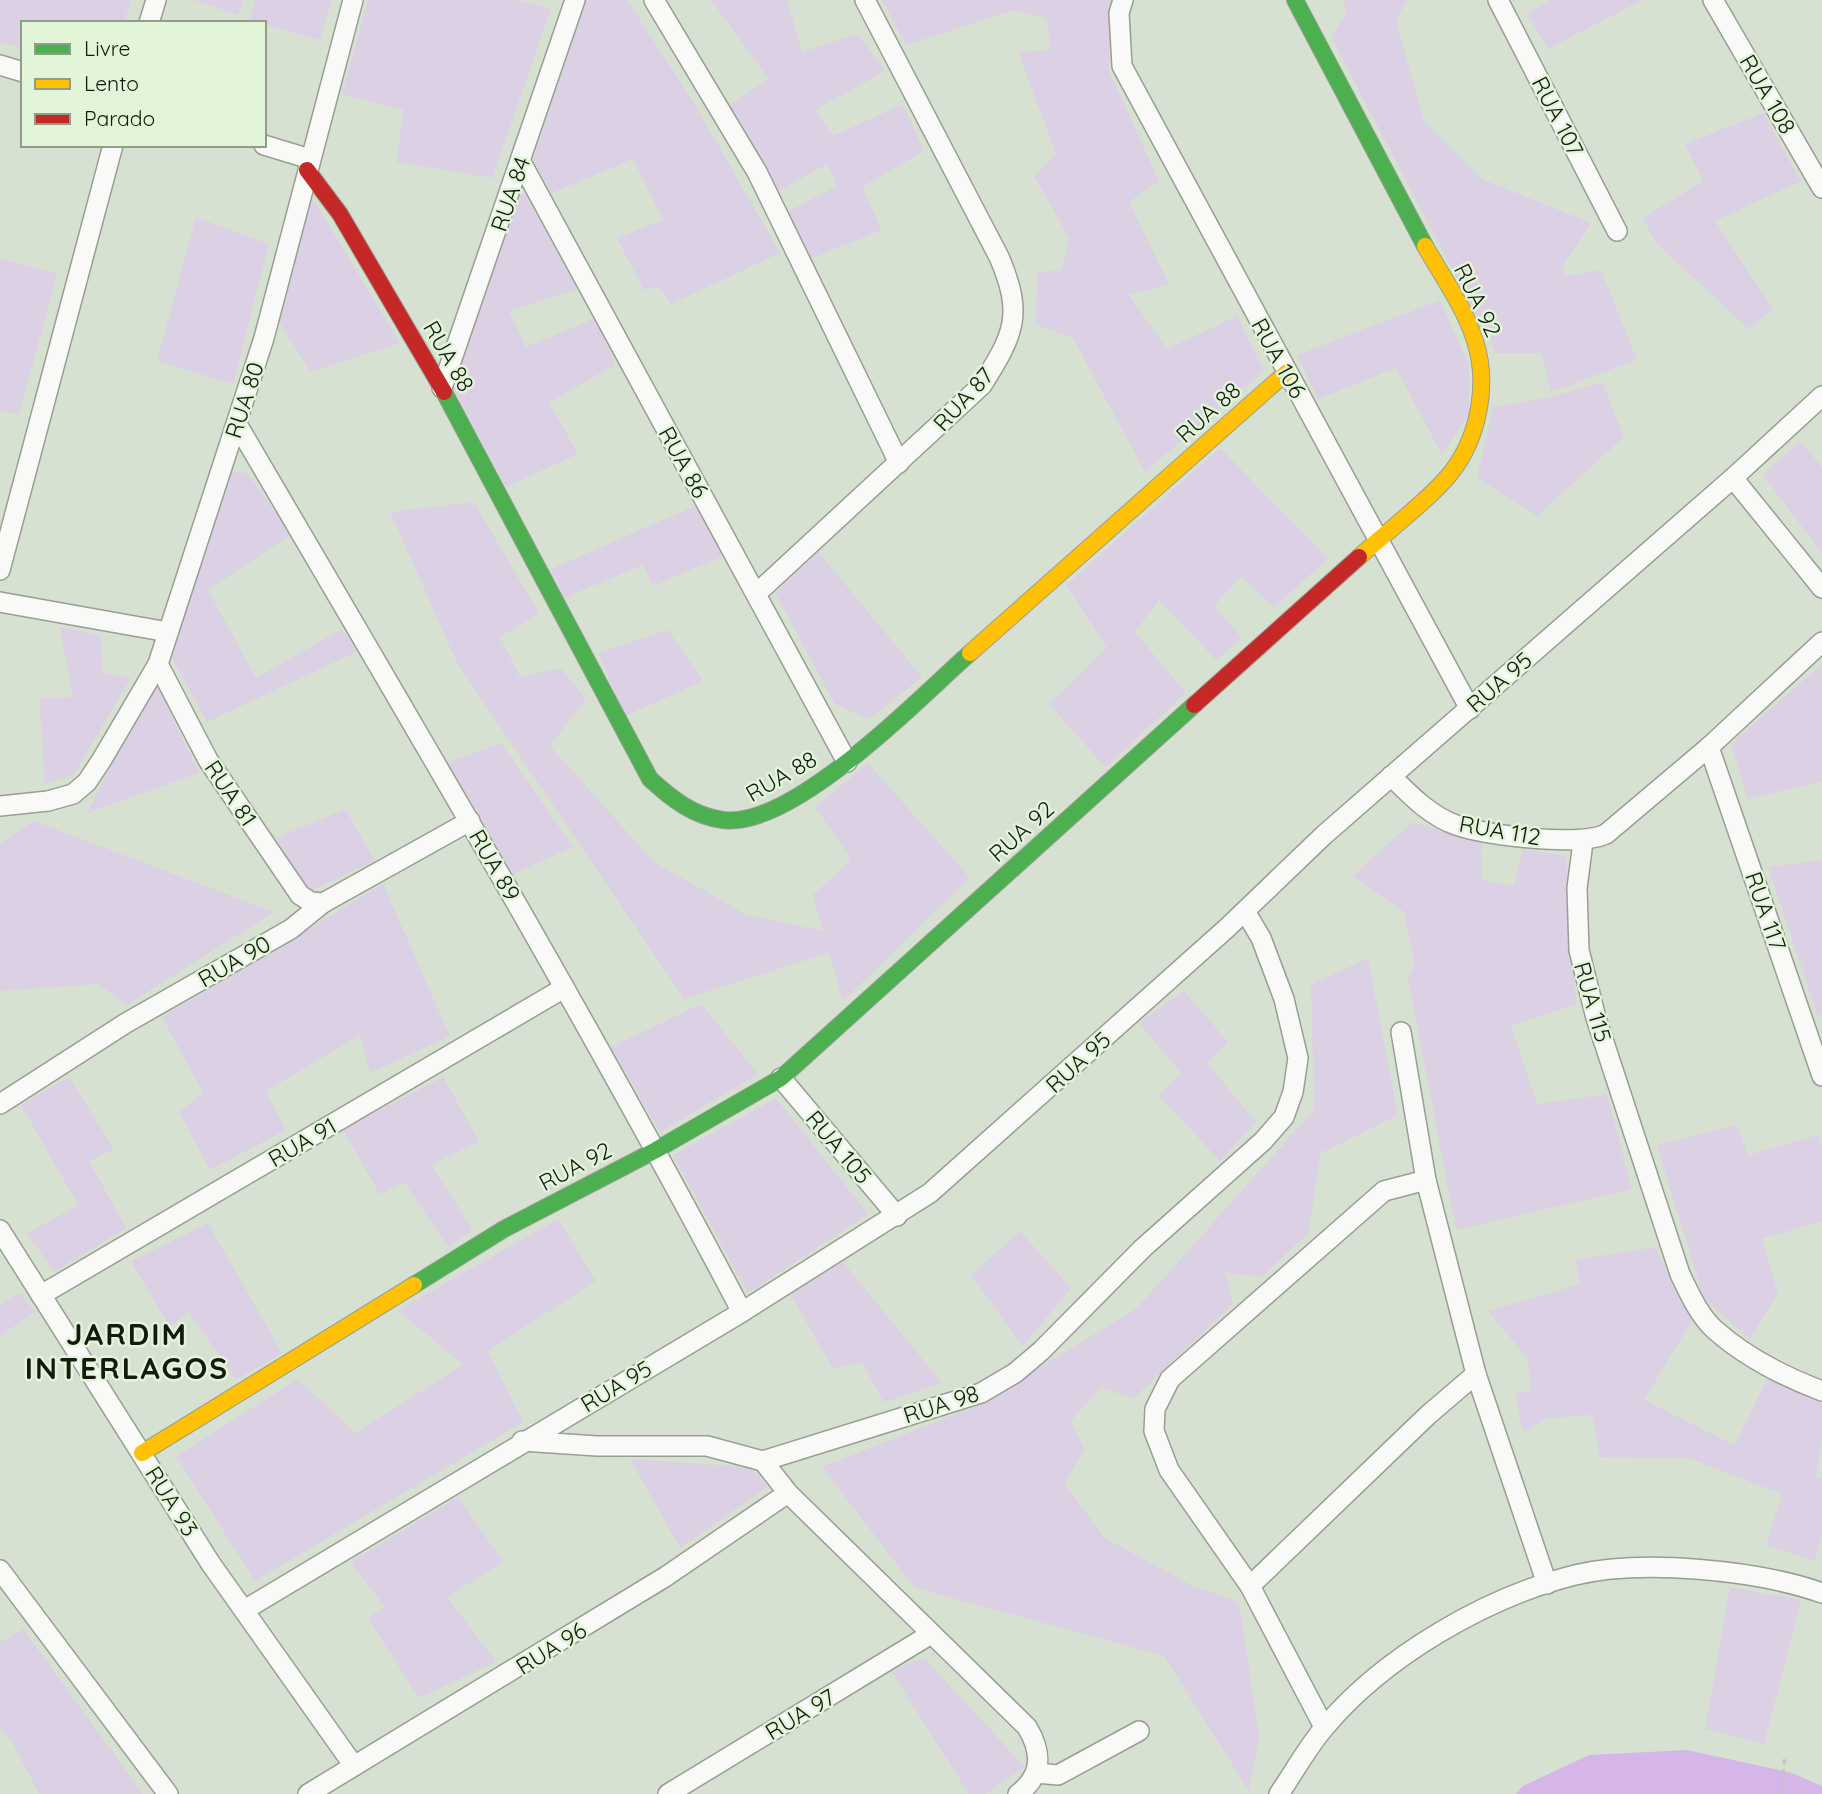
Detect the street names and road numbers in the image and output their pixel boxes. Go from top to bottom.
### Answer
street label: RUA 108 [1734,49,1802,139]
street label: RUA 107 [1526,71,1590,161]
street label: RUA 84 [484,153,536,235]
street label: RUA 92 [1448,258,1508,342]
street label: RUA 106 [1245,313,1313,403]
street label: RUA 88 [417,315,481,397]
street label: RUA 80 [218,358,270,442]
street label: RUA 87 [927,361,999,437]
street label: RUA 88 [1170,375,1246,449]
street label: RUA 86 [653,421,715,503]
street label: RUA 95 [1460,645,1538,719]
street label: RUA 88 [740,744,822,808]
street label: RUA 81 [198,754,264,832]
street label: RUA 92 [982,794,1060,868]
street label: RUA 112 [1457,809,1543,851]
street label: RUA 89 [463,824,527,906]
street label: RUA 117 [1739,868,1793,954]
street label: RUA 90 [192,929,276,993]
street label: RUA 115 [1568,959,1618,1045]
street label: RUA 95 [1039,1025,1117,1099]
street label: RUA 105 [800,1104,878,1190]
street label: RUA 91 [263,1111,341,1173]
street label: RUA 92 [534,1135,616,1197]
street label: RUA 95 [575,1353,657,1419]
street label: RUA 98 [899,1378,983,1430]
street label: RUA 93 [139,1460,205,1542]
street label: RUA 96 [510,1615,592,1681]
street label: RUA 97 [760,1682,840,1746]

